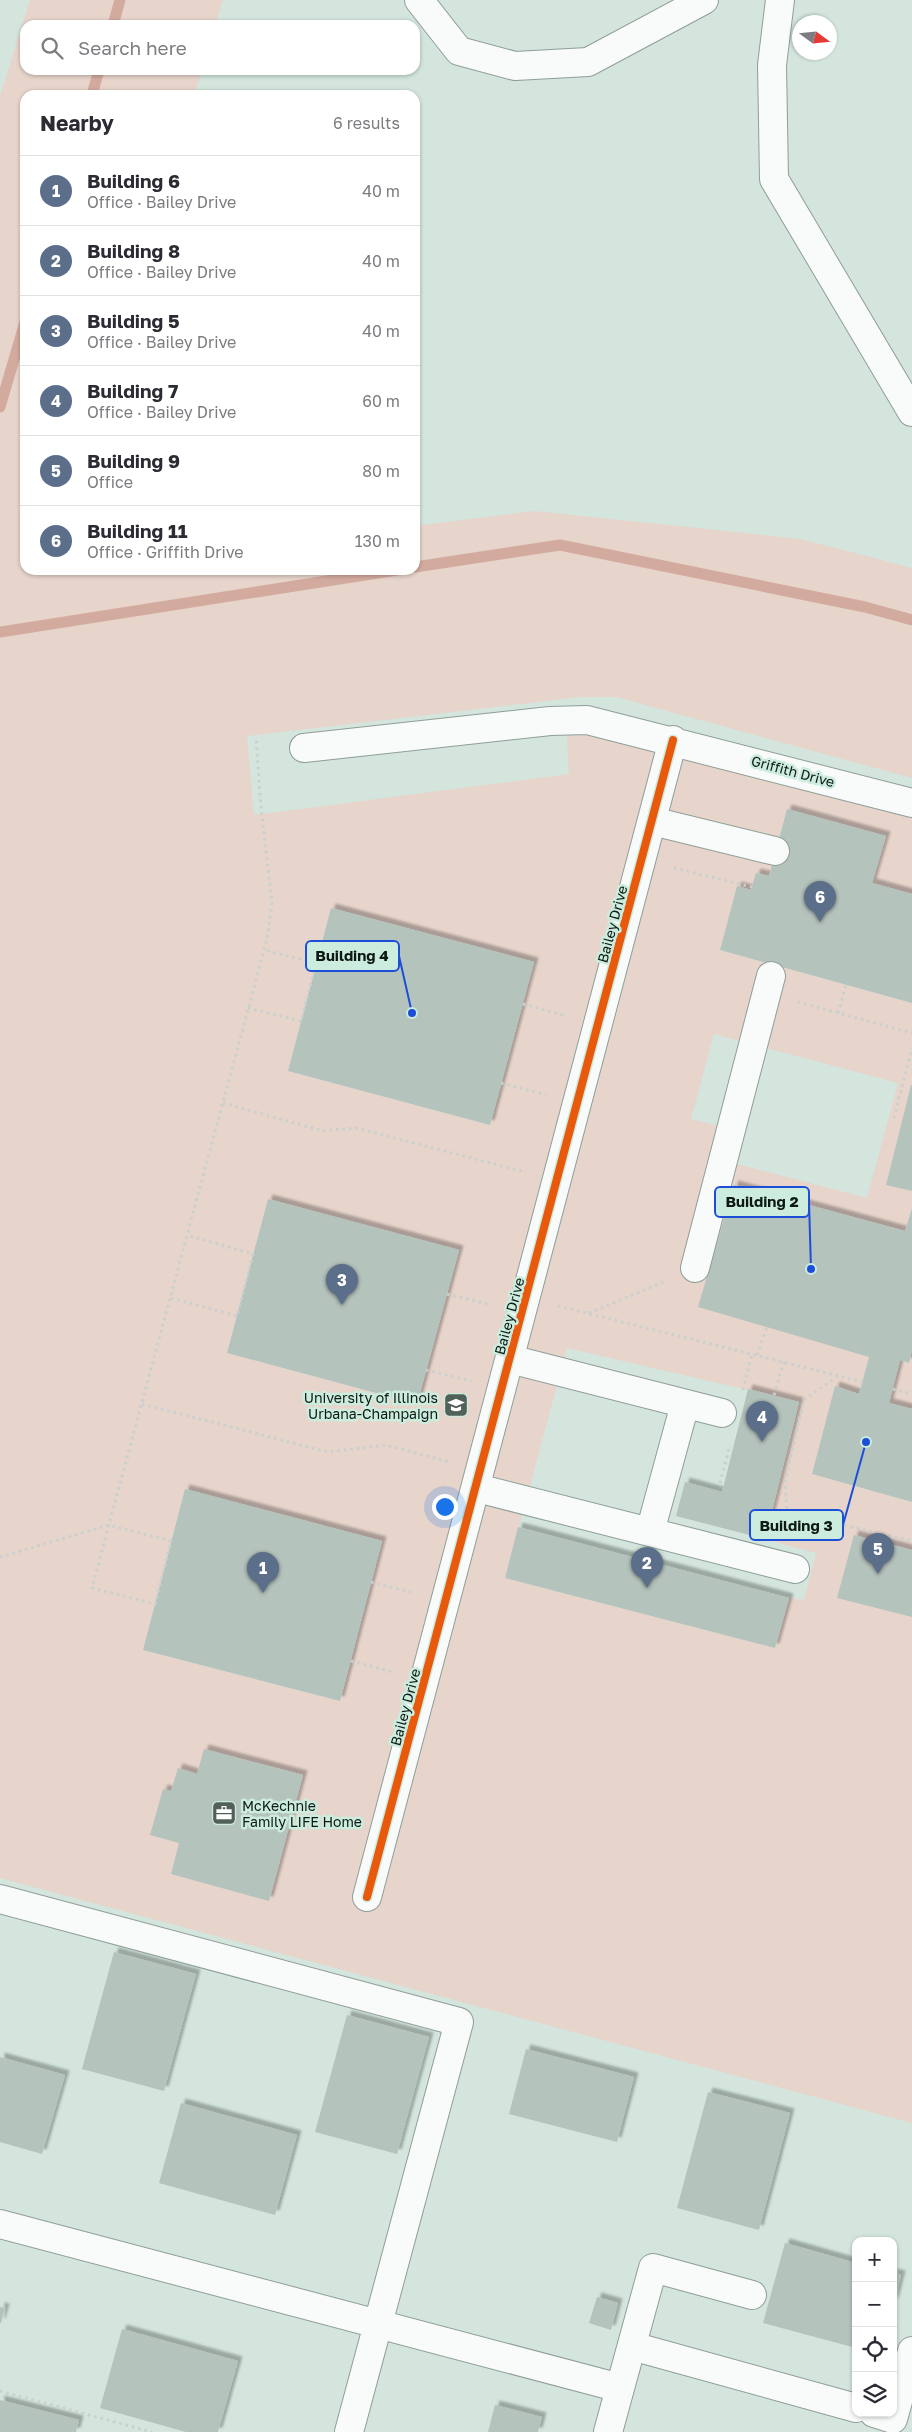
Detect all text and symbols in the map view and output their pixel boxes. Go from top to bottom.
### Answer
north arrow [792,15,837,60]
search box [20,20,420,75]
icon: search [38,34,66,62]
text: Search here [78,36,187,59]
text: Nearby [40,110,114,136]
text: 6 results [333,113,400,133]
text: Building 6 [87,169,180,192]
text: 1 [52,181,60,201]
text: 40 m [362,181,400,201]
text: Office · Bailey Drive [87,192,236,212]
text: Building 8 [87,239,180,262]
text: 2 [51,251,61,271]
text: 40 m [362,251,400,271]
text: Office · Bailey Drive [87,262,236,282]
text: Building 5 [87,309,180,332]
text: 3 [51,321,61,341]
text: 40 m [362,321,400,341]
text: Office · Bailey Drive [87,332,236,352]
text: Building 7 [87,379,178,402]
text: 4 [51,391,61,411]
text: 60 m [362,391,400,411]
text: Office · Bailey Drive [87,402,236,422]
text: Building 9 [87,449,180,472]
text: 5 [51,461,61,481]
text: 80 m [362,461,400,481]
text: Office [87,472,133,492]
text: Building 11 [87,519,188,542]
text: 6 [51,531,61,551]
text: 130 m [355,531,400,551]
text: Office · Griffith Drive [87,542,244,562]
street label: Griffith Drive [749,752,837,790]
pin: 6 [804,881,836,922]
street label: Bailey Drive [594,884,630,964]
callout: Building 4 [306,941,399,971]
text: Building 4 [315,946,389,964]
callout: Building 2 [715,1187,809,1217]
text: Building 2 [725,1192,799,1210]
pin: 3 [326,1264,358,1305]
street label: Bailey Drive [491,1276,527,1356]
place label: University of Illinois Urbana-Champaign [304,1389,438,1422]
school or university icon: University of Illinois Urbana-Champaign [443,1392,469,1418]
pin: 4 [746,1401,778,1442]
your location [432,1494,458,1520]
callout: Building 3 [750,1510,843,1540]
text: Building 3 [759,1516,833,1534]
pin: 5 [862,1533,894,1574]
pin: 2 [631,1547,663,1588]
pin: 1 [247,1552,279,1593]
street label: Bailey Drive [387,1667,423,1747]
place label: McKechnie Family LIFE Home [242,1797,362,1830]
office icon: McKechnie Family LIFE Home [211,1800,237,1826]
map controls [852,2237,897,2417]
button: + [852,2237,897,2282]
button: − [852,2282,897,2327]
button: locate [852,2327,897,2372]
button: layers [852,2372,897,2417]

